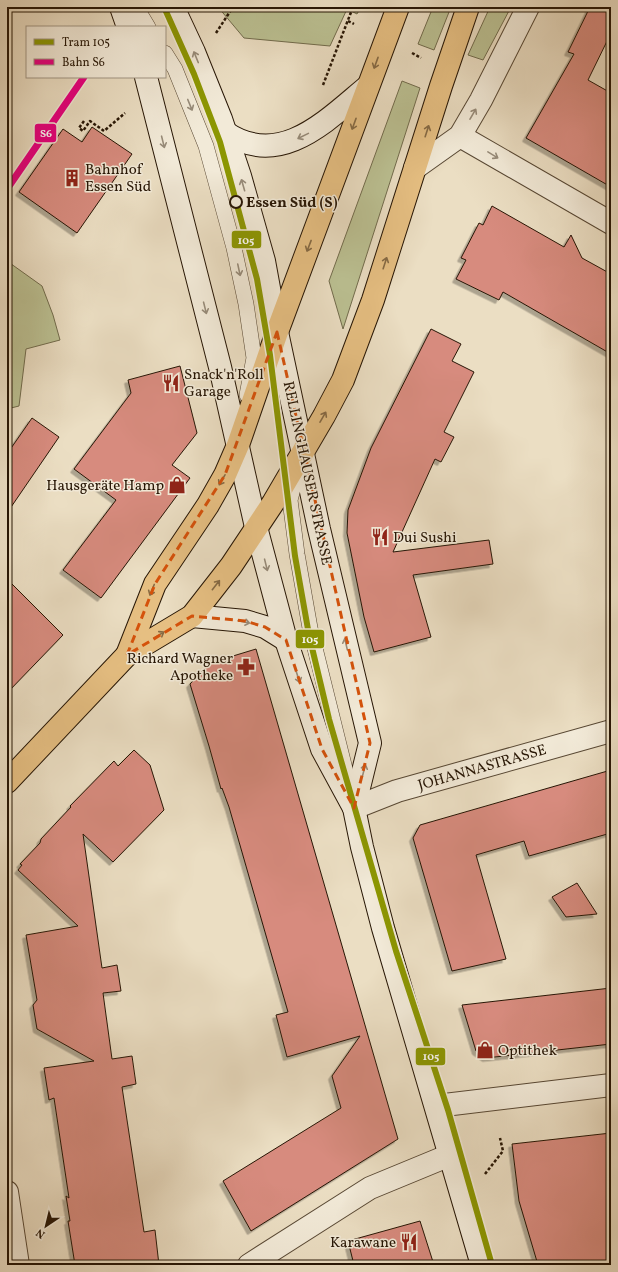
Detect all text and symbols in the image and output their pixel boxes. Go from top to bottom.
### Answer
legend [26,26,166,78]
text: Tram 105 [62,35,110,51]
one-way arrow [192,51,200,63]
text: Bahn S6 [62,55,105,71]
one-way arrow [371,57,379,69]
one-way arrow [186,99,194,111]
one-way arrow [469,108,477,120]
one-way arrow [349,117,357,129]
line badge: S6 [34,123,57,143]
one-way arrow [423,125,431,137]
text: S6 [40,127,52,142]
one-way arrow [297,133,309,140]
one-way arrow [160,135,168,148]
one-way arrow [488,151,499,160]
place label: Bahnhof Essen Süd [85,160,151,198]
building icon: Bahnhof Essen Süd [62,168,82,188]
one-way arrow [239,179,246,192]
place label: Essen Süd (S) [246,193,338,214]
marker: Essen Süd (S) [229,195,243,209]
line badge: 105 [231,230,262,249]
text: 105 [238,234,254,249]
one-way arrow [305,239,313,251]
one-way arrow [382,257,389,270]
one-way arrow [235,263,243,276]
one-way arrow [202,302,209,315]
place label: Snack'n'Roll Garage [184,365,264,403]
restaurant icon: Snack'n'Roll Garage [161,373,181,393]
street label: RELLINGHAUSER STRASSE [277,379,336,567]
one-way arrow [320,411,328,423]
one-way arrow [217,474,225,486]
shop icon: Hausgeräte Hamp [167,475,187,495]
place label: Hausgeräte Hamp [46,476,164,497]
restaurant icon: Dui Sushi [370,527,390,547]
place label: Dui Sushi [393,528,457,549]
one-way arrow [263,558,270,571]
one-way arrow [211,579,220,590]
one-way arrow [148,584,156,596]
one-way arrow [237,618,250,626]
line badge: 105 [295,629,325,649]
one-way arrow [153,631,165,639]
text: 105 [302,633,318,648]
one-way arrow [341,637,349,650]
place label: Richard Wagner Apotheke [127,649,233,687]
pharmacy icon: Richard Wagner Apotheke [236,657,256,677]
one-way arrow [295,671,303,683]
street label: JOHANNASTRASSE [416,740,549,797]
one-way arrow [360,764,368,777]
shop icon: Optithek [475,1040,495,1060]
place label: Optithek [498,1041,557,1062]
line badge: 105 [415,1047,446,1066]
text: 105 [423,1050,439,1065]
north arrow [26,1206,66,1246]
text: N [34,1225,49,1241]
restaurant icon: Karawane [399,1232,419,1252]
place label: Karawane [330,1233,396,1254]

